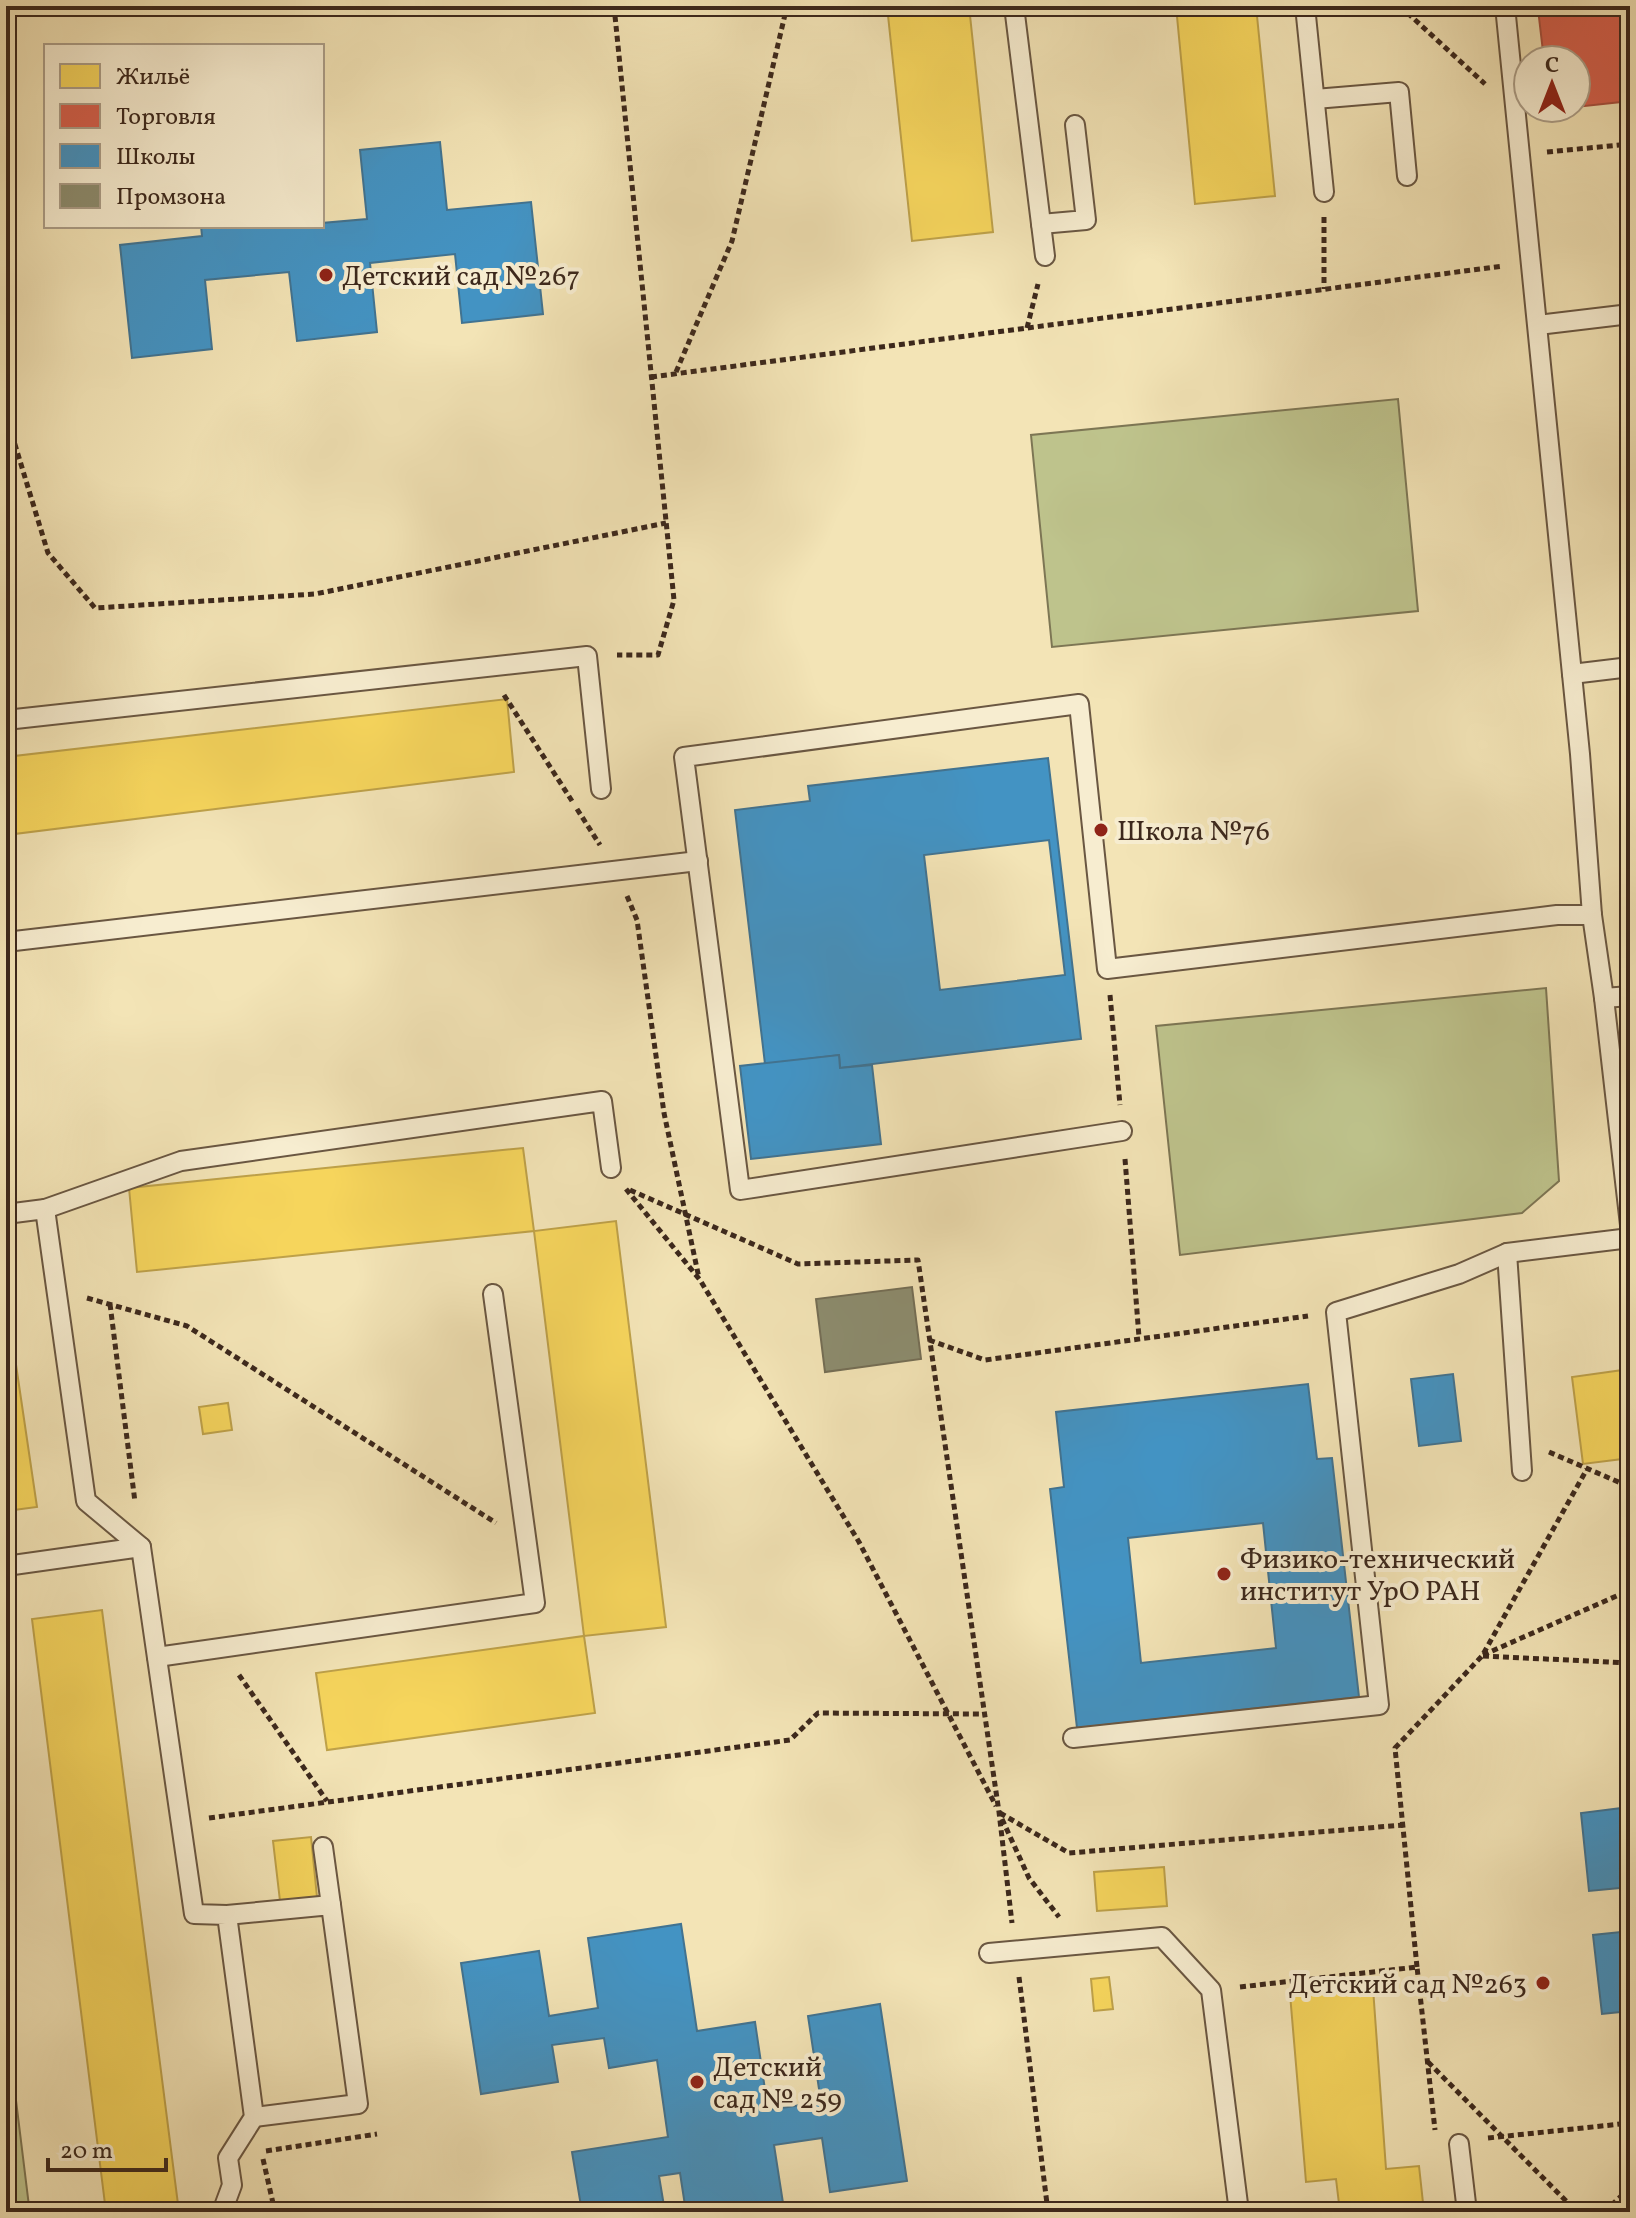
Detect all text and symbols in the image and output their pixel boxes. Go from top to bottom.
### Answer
legend [44,44,324,228]
north arrow [1512,44,1592,124]
text: С [1545,51,1559,82]
text: Жильё [116,61,190,95]
text: Торговля [116,101,216,135]
text: Школы [116,141,196,175]
text: Промзона [116,181,226,215]
place label: Детский сад №267 [342,258,580,297]
marker: Детский сад №267 [317,266,335,284]
place label: Школа №76 [1117,813,1270,852]
marker: Школа №76 [1092,821,1110,839]
place label: Физико-технический институт УрО РАН [1240,1541,1515,1612]
marker: Физико-технический институт УрО РАН [1215,1565,1233,1583]
place label: Детский сад №263 [1289,1966,1527,2005]
marker: Детский сад №263 [1534,1974,1552,1992]
place label: Детский сад № 259 [713,2049,842,2120]
marker: Детский сад № 259 [688,2073,706,2091]
scale bar [48,2122,166,2172]
text: 20 m [60,2135,113,2169]

